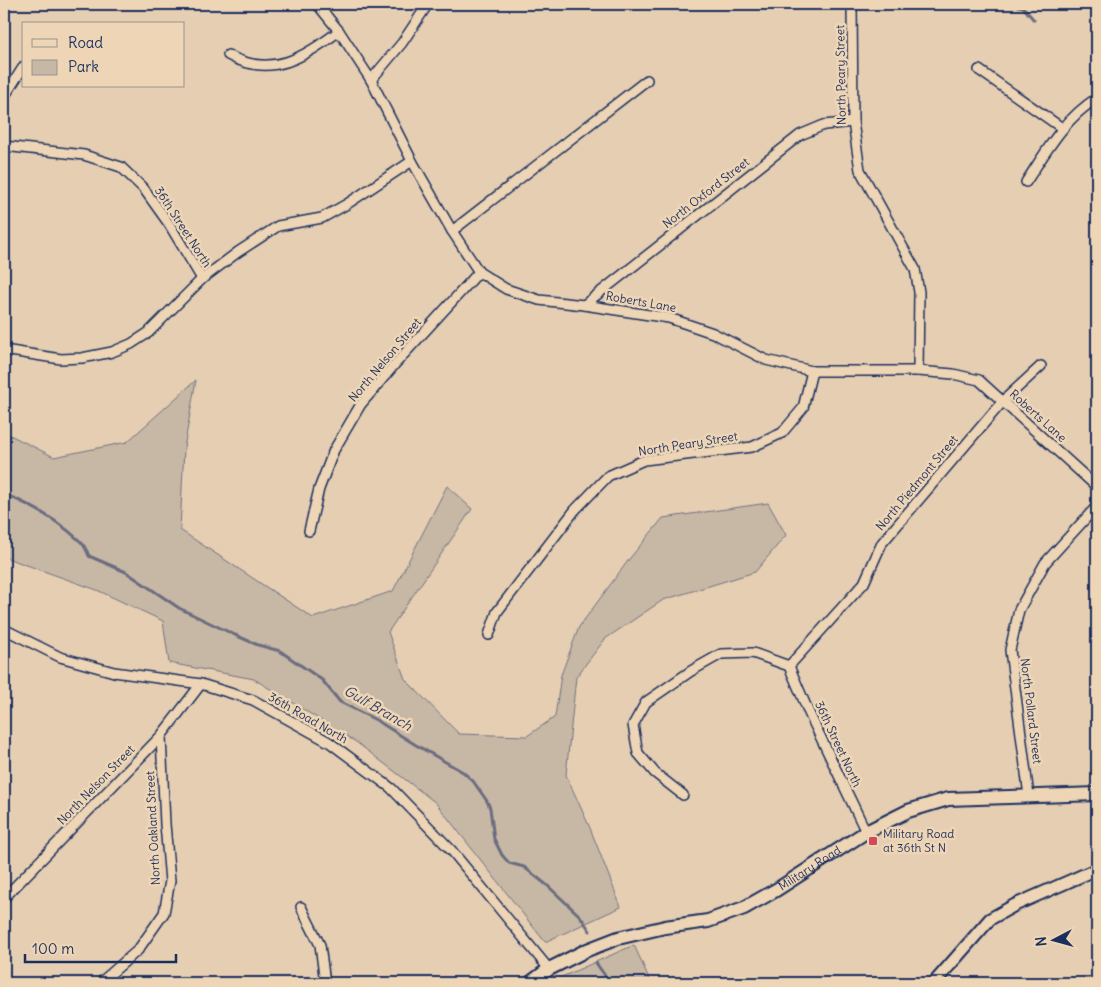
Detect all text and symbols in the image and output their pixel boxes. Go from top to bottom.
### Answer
legend [22,22,185,88]
street label: North Peary Street [832,25,849,125]
text: Road [68,33,103,52]
text: Park [68,57,99,76]
street label: North Oxford Street [659,154,752,231]
street label: 36th Street North [152,184,215,270]
street label: Roberts Lane [605,288,678,315]
street label: North Nelson Street [345,315,424,405]
street label: Roberts Lane [1007,386,1070,445]
street label: North Peary Street [637,428,739,459]
street label: North Piedmont Street [872,432,961,534]
street label: North Pollard Street [1018,657,1045,765]
water label: Gulf Branch [341,681,416,735]
street label: 36th Road North [266,689,351,746]
street label: 36th Street North [812,698,865,789]
street label: North Nelson Street [54,742,138,828]
street label: North Oakland Street [142,771,163,886]
place label: Military Road at 36th St N [883,826,954,855]
marker: Military Road at 36th St N [867,835,879,847]
street label: Military Road [775,842,843,894]
north arrow [1028,914,1078,964]
scale bar [25,932,176,964]
text: N [1032,936,1051,947]
text: 100 m [32,939,74,958]

